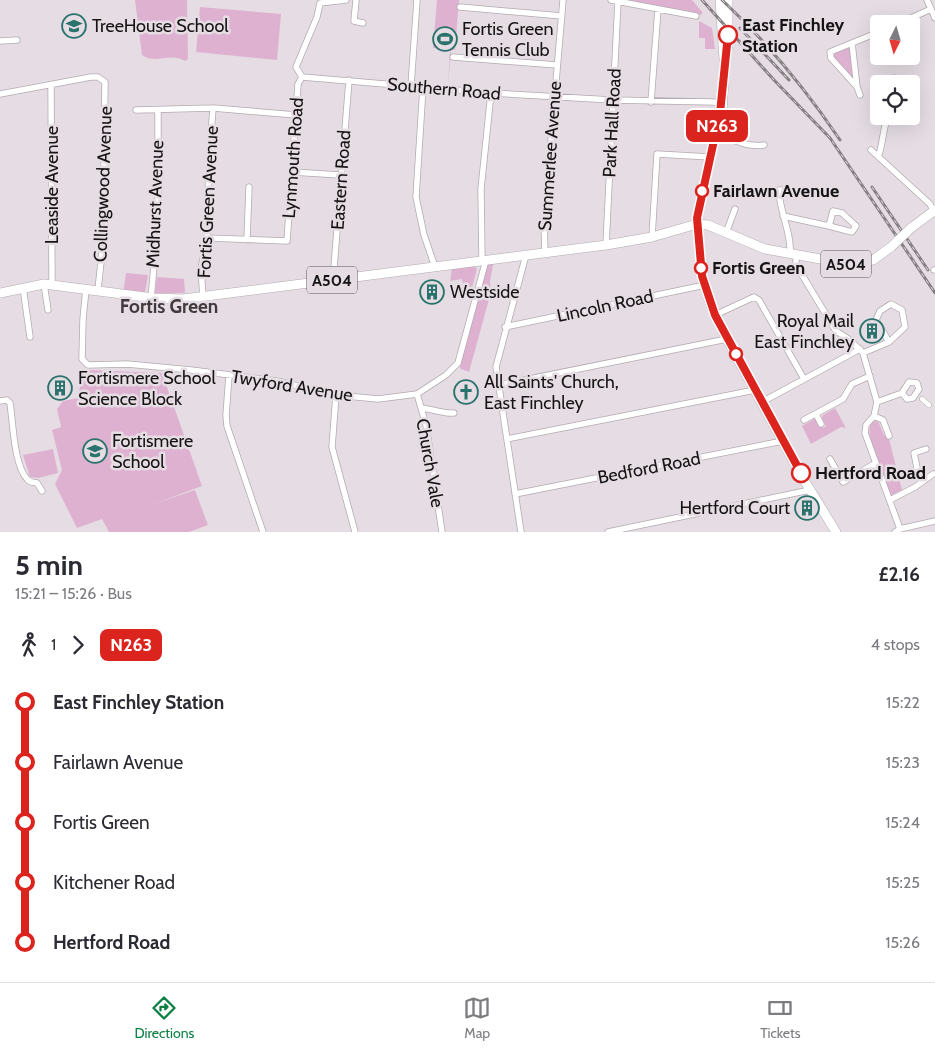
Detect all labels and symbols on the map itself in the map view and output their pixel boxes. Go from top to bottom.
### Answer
school or university icon: TreeHouse School [61,13,87,39]
place label: East Finchley Station [742,14,845,57]
place label: TreeHouse School [92,15,229,37]
north arrow [870,15,920,65]
place label: Fortis Green Tennis Club [462,18,554,61]
marker: East Finchley Station [718,25,738,45]
sports icon: Fortis Green Tennis Club [432,26,458,52]
street label: Park Hall Road [598,68,626,178]
street label: Southern Road [386,73,502,105]
street label: Summerlee Avenue [534,80,566,232]
street label: Lynmouth Road [278,97,308,219]
street label: Collingwood Avenue [89,106,117,262]
line badge: N263 [682,110,752,142]
street label: Fortis Green Avenue [193,125,223,279]
street label: Leaside Avenue [41,126,63,244]
street label: Eastern Road [327,129,355,231]
street label: Midhurst Avenue [142,140,168,268]
place label: Fairlawn Avenue [713,180,839,202]
marker: Fairlawn Avenue [695,184,709,198]
road number: A504 [821,250,871,278]
place label: Fortis Green [712,257,805,279]
marker: Fortis Green [694,261,708,275]
road number: A504 [307,266,357,294]
building icon: Westside [419,279,445,305]
place label: Westside [450,281,520,303]
street label: Lincoln Road [555,285,655,327]
district label: Fortis Green [120,295,218,318]
place label: Royal Mail East Finchley [754,310,855,353]
building icon: Royal Mail East Finchley [859,318,885,344]
unlabelled marker [729,347,743,361]
street label: Twyford Avenue [230,366,354,406]
place label: Fortismere School Science Block [78,367,217,410]
place label: All Saints' Church, East Finchley [484,371,619,414]
building icon: Fortismere School Science Block [47,375,73,401]
church icon: All Saints' Church, East Finchley [453,379,479,405]
street label: Church Vale [411,417,449,509]
place label: Fortismere School [112,430,193,473]
school or university icon: Fortismere School [82,438,108,464]
street label: Bedford Road [596,447,702,489]
place label: Hertford Road [815,462,926,484]
marker: Hertford Road [791,463,811,483]
building icon: Hertford Court [794,495,820,521]
place label: Hertford Court [679,497,790,519]

